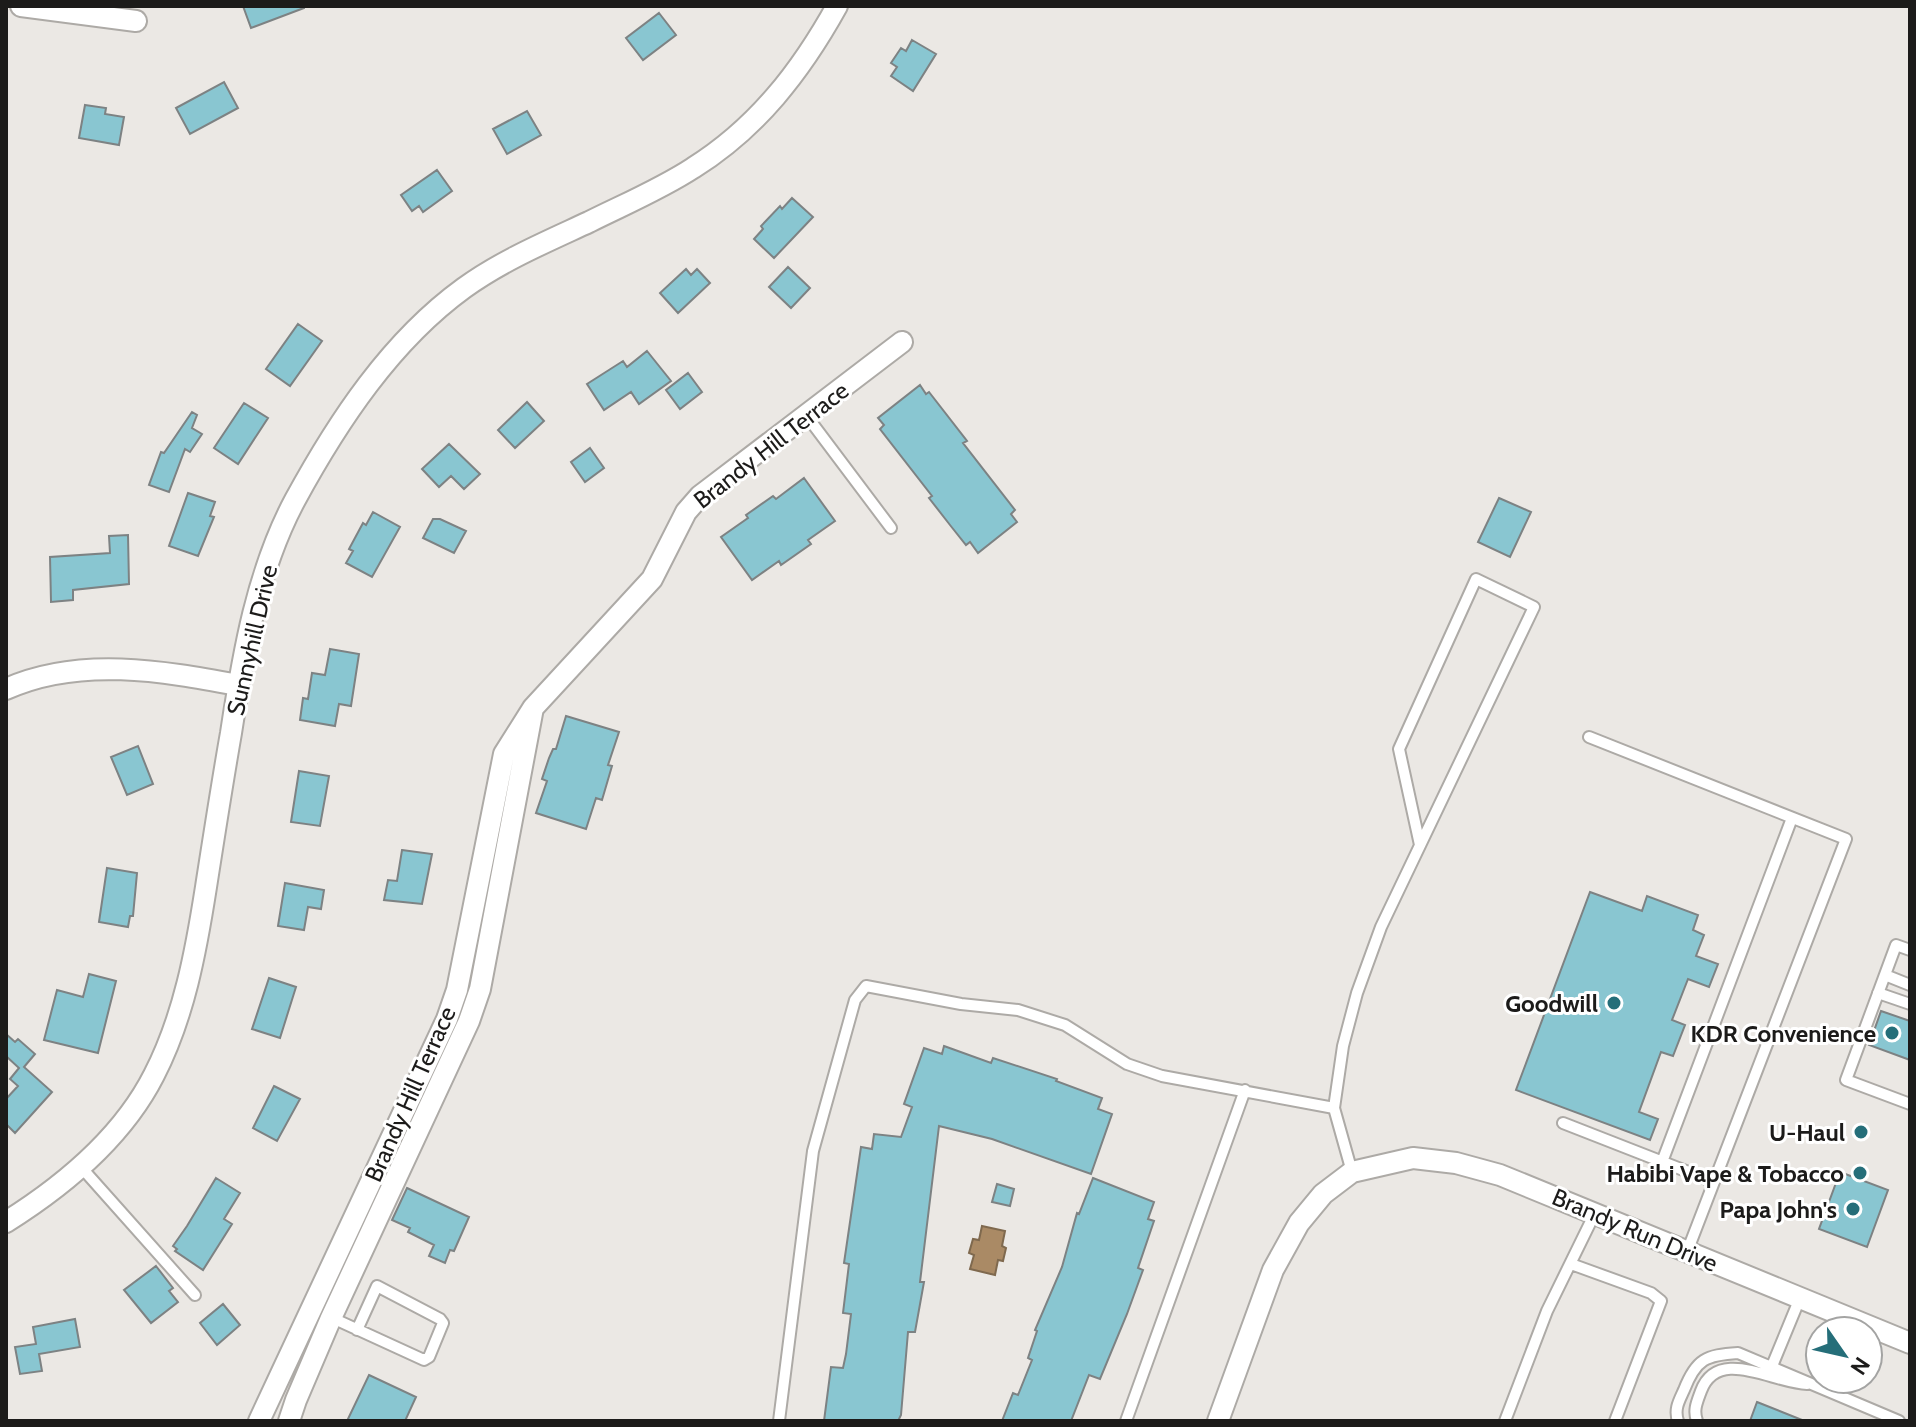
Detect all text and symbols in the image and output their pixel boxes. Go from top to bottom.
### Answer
street label: Brandy Hill Terrace [688,375,854,515]
street label: Sunnyhill Drive [221,562,283,718]
place label: Goodwill [1505,989,1598,1018]
marker: Goodwill [1605,994,1623,1012]
street label: Brandy Hill Terrace [358,1002,462,1186]
place label: KDR Convenience [1690,1019,1876,1048]
marker: KDR Convenience [1883,1024,1901,1042]
place label: U-Haul [1769,1118,1845,1147]
marker: U-Haul [1852,1123,1870,1141]
place label: Habibi Vape & Tobacco [1606,1159,1844,1188]
marker: Habibi Vape & Tobacco [1851,1164,1869,1182]
street label: Brandy Run Drive [1548,1182,1722,1278]
place label: Papa John's [1720,1195,1837,1224]
marker: Papa John's [1844,1200,1862,1218]
north arrow [1804,1315,1884,1395]
text: N [1845,1352,1876,1380]

